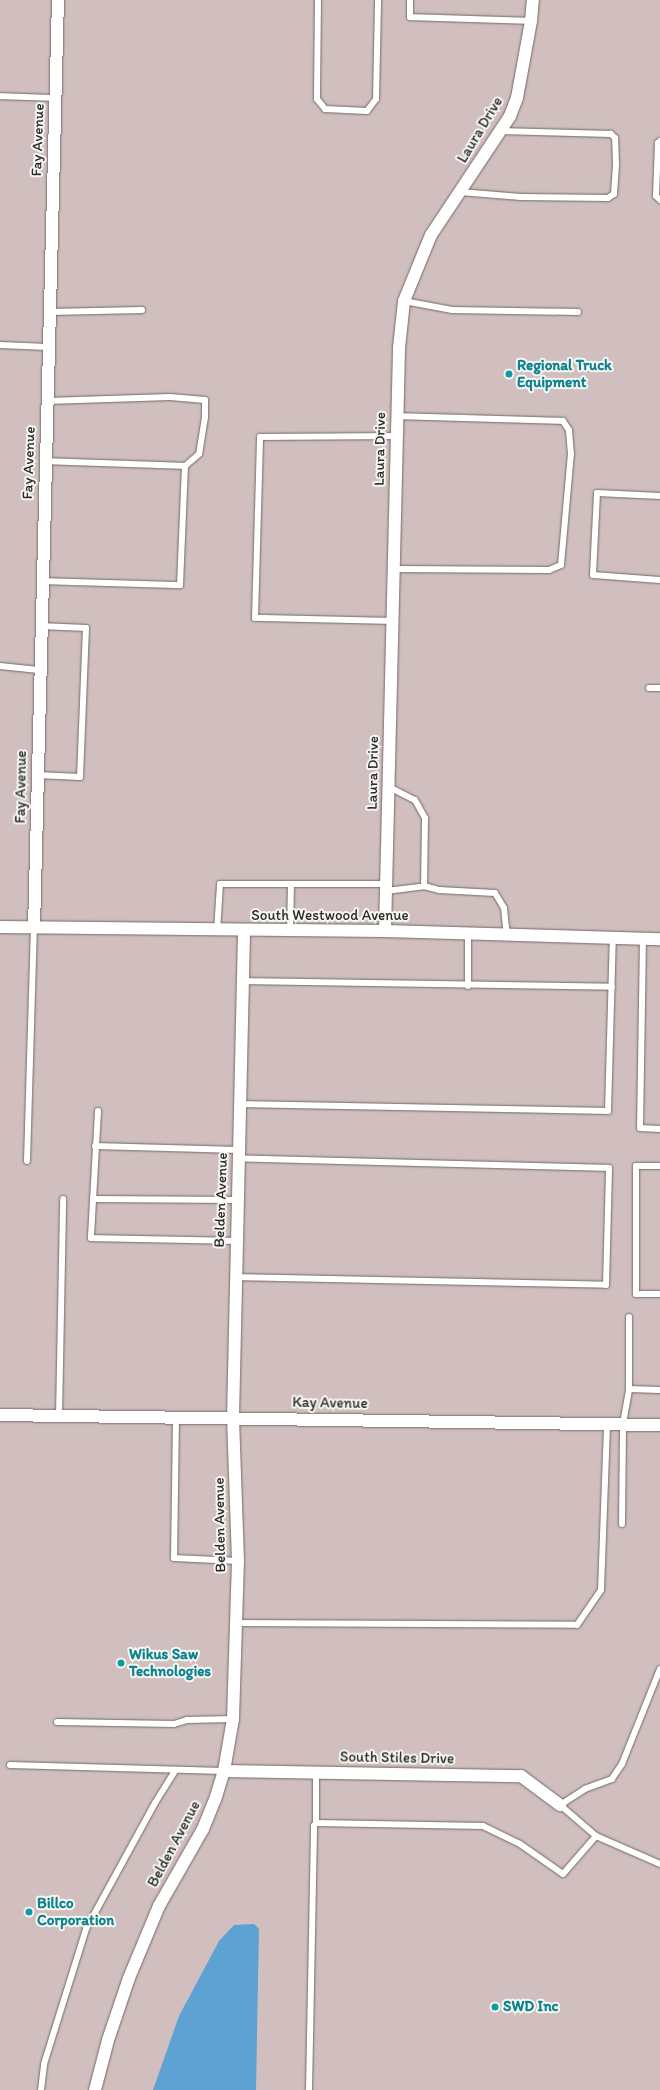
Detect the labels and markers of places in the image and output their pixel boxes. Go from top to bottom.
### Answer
place label: Regional Truck Equipment [517,356,612,391]
marker: Regional Truck Equipment [504,369,514,379]
place label: Wikus Saw Technologies [129,1645,211,1680]
marker: Wikus Saw Technologies [116,1658,126,1668]
place label: Billco Corporation [37,1894,114,1929]
marker: Billco Corporation [24,1907,34,1917]
place label: SWD Inc [503,1998,558,2016]
marker: SWD Inc [490,2002,500,2012]

